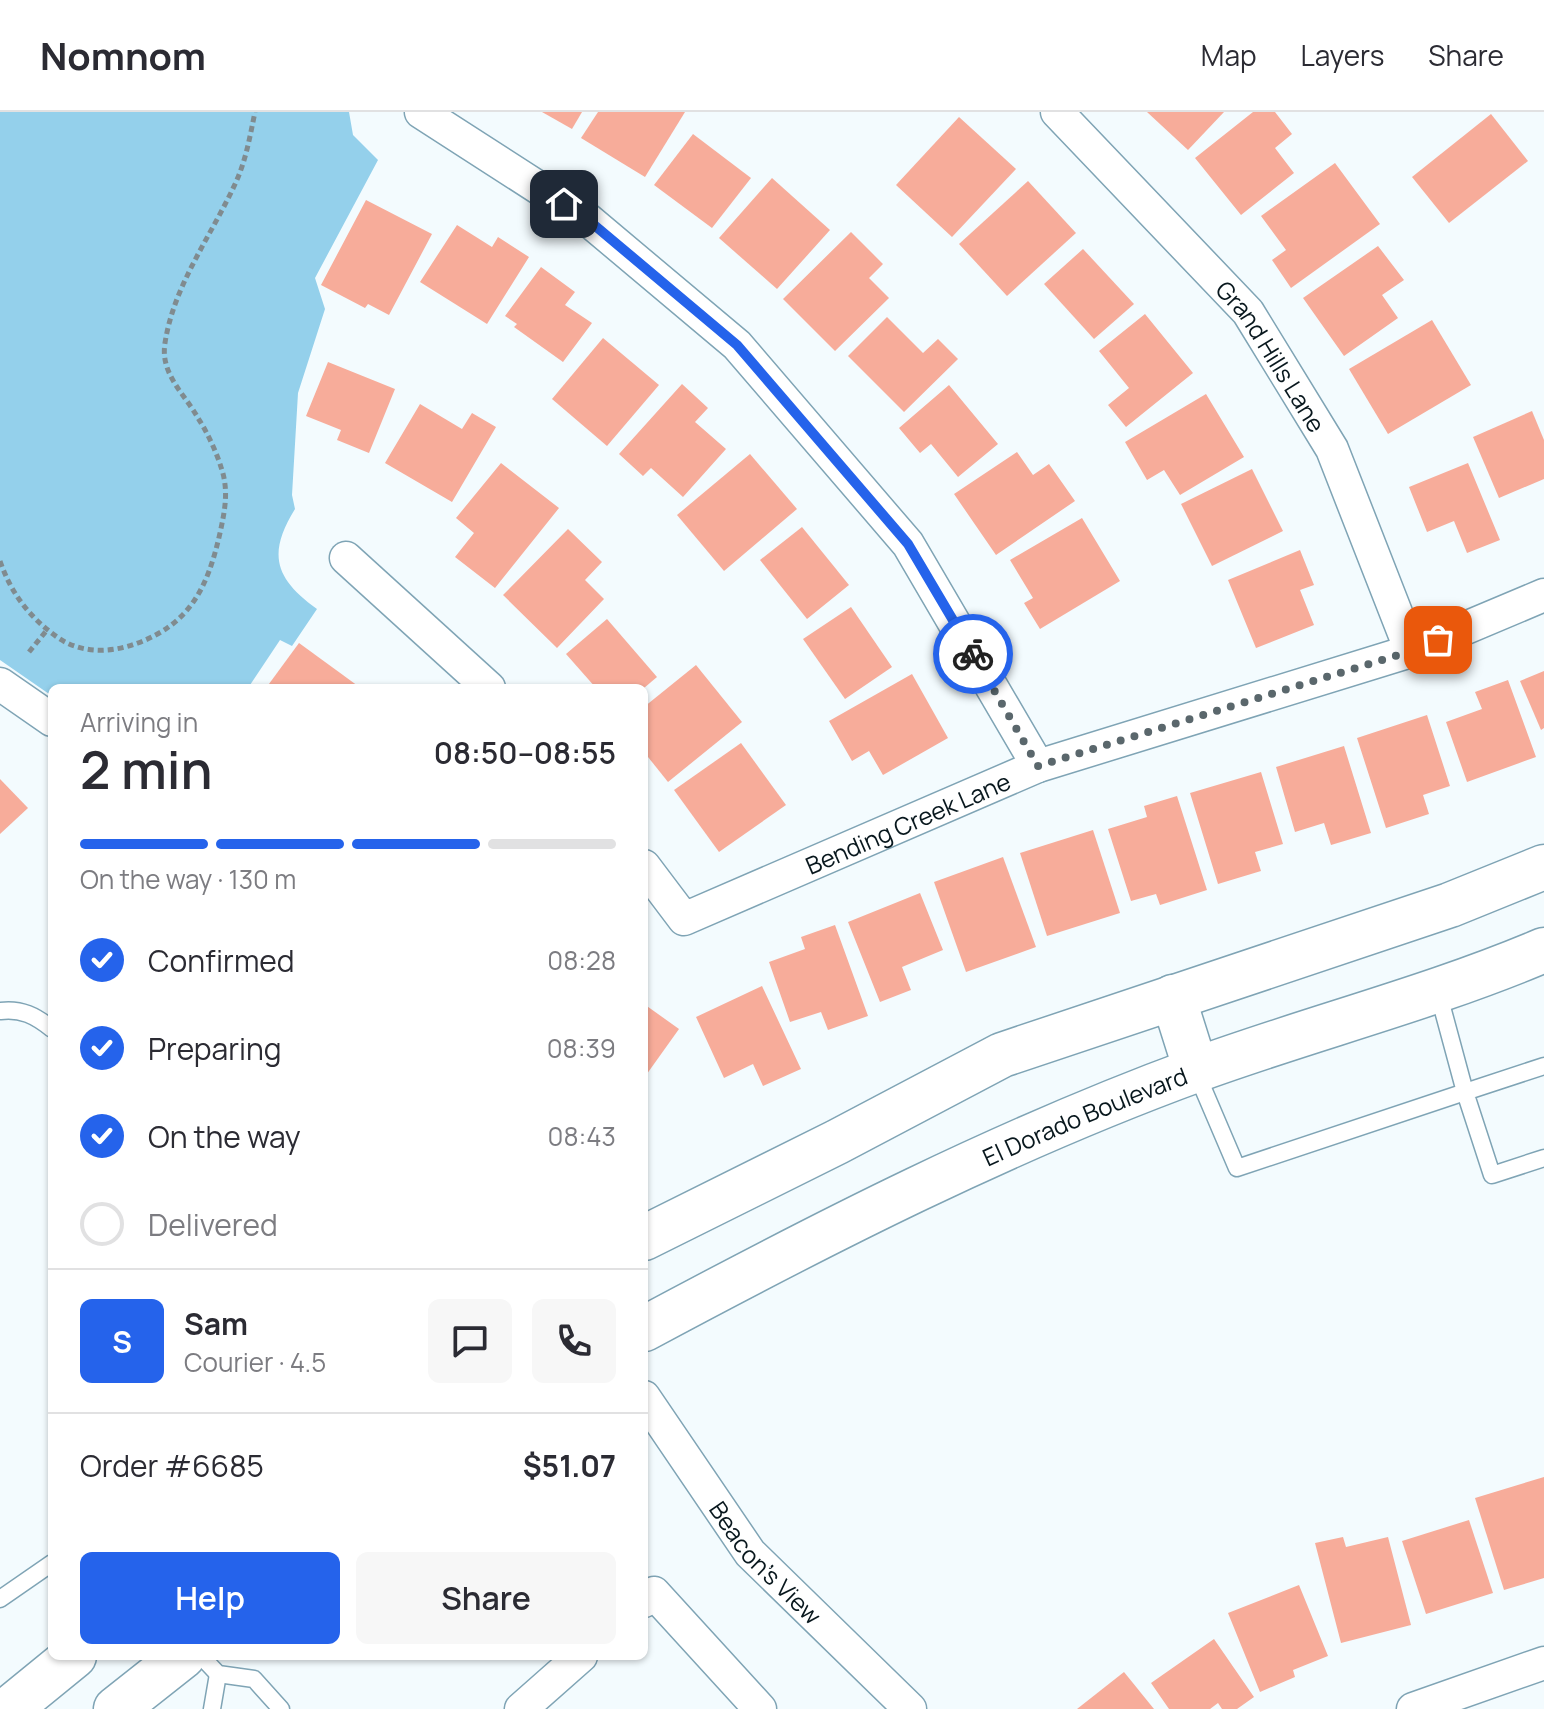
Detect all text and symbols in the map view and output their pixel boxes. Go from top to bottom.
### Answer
text: Nomnom [40,29,206,81]
text: Map [1201,36,1257,74]
text: Layers [1301,36,1384,74]
text: Share [1428,36,1504,74]
pin [530,170,598,238]
icon: home [542,182,586,226]
street label: Grand Hills Lane [1209,273,1334,438]
pin [1404,606,1472,674]
courier [933,614,1013,694]
icon: bag [1416,618,1460,662]
icon: bike [951,632,995,676]
text: Arriving in [80,704,198,740]
text: 08:50–08:55 [434,732,616,773]
text: 2 min [80,734,213,805]
street label: Bending Creek Lane [800,764,1015,881]
text: On the way · 130 m [80,861,296,897]
icon: check [80,938,124,982]
text: Confirmed [148,940,295,981]
text: 08:28 [547,942,616,978]
icon: check [80,1026,124,1070]
text: Preparing [148,1028,282,1069]
text: 08:39 [547,1030,616,1066]
street label: El Dorado Boulevard [977,1058,1192,1173]
icon: check [80,1114,124,1158]
text: On the way [148,1116,301,1157]
text: 08:43 [548,1118,616,1154]
text: Delivered [148,1204,278,1245]
button: chat [428,1299,512,1383]
button: phone [532,1299,616,1383]
text: Sam [184,1303,248,1344]
text: S [112,1321,132,1362]
text: Courier · 4.5 [184,1344,326,1380]
text: Order #6685 [80,1445,264,1486]
text: $51.07 [523,1445,616,1486]
street label: Beacon's View [703,1494,829,1631]
button: Help [80,1552,340,1644]
button: Share [356,1552,616,1644]

